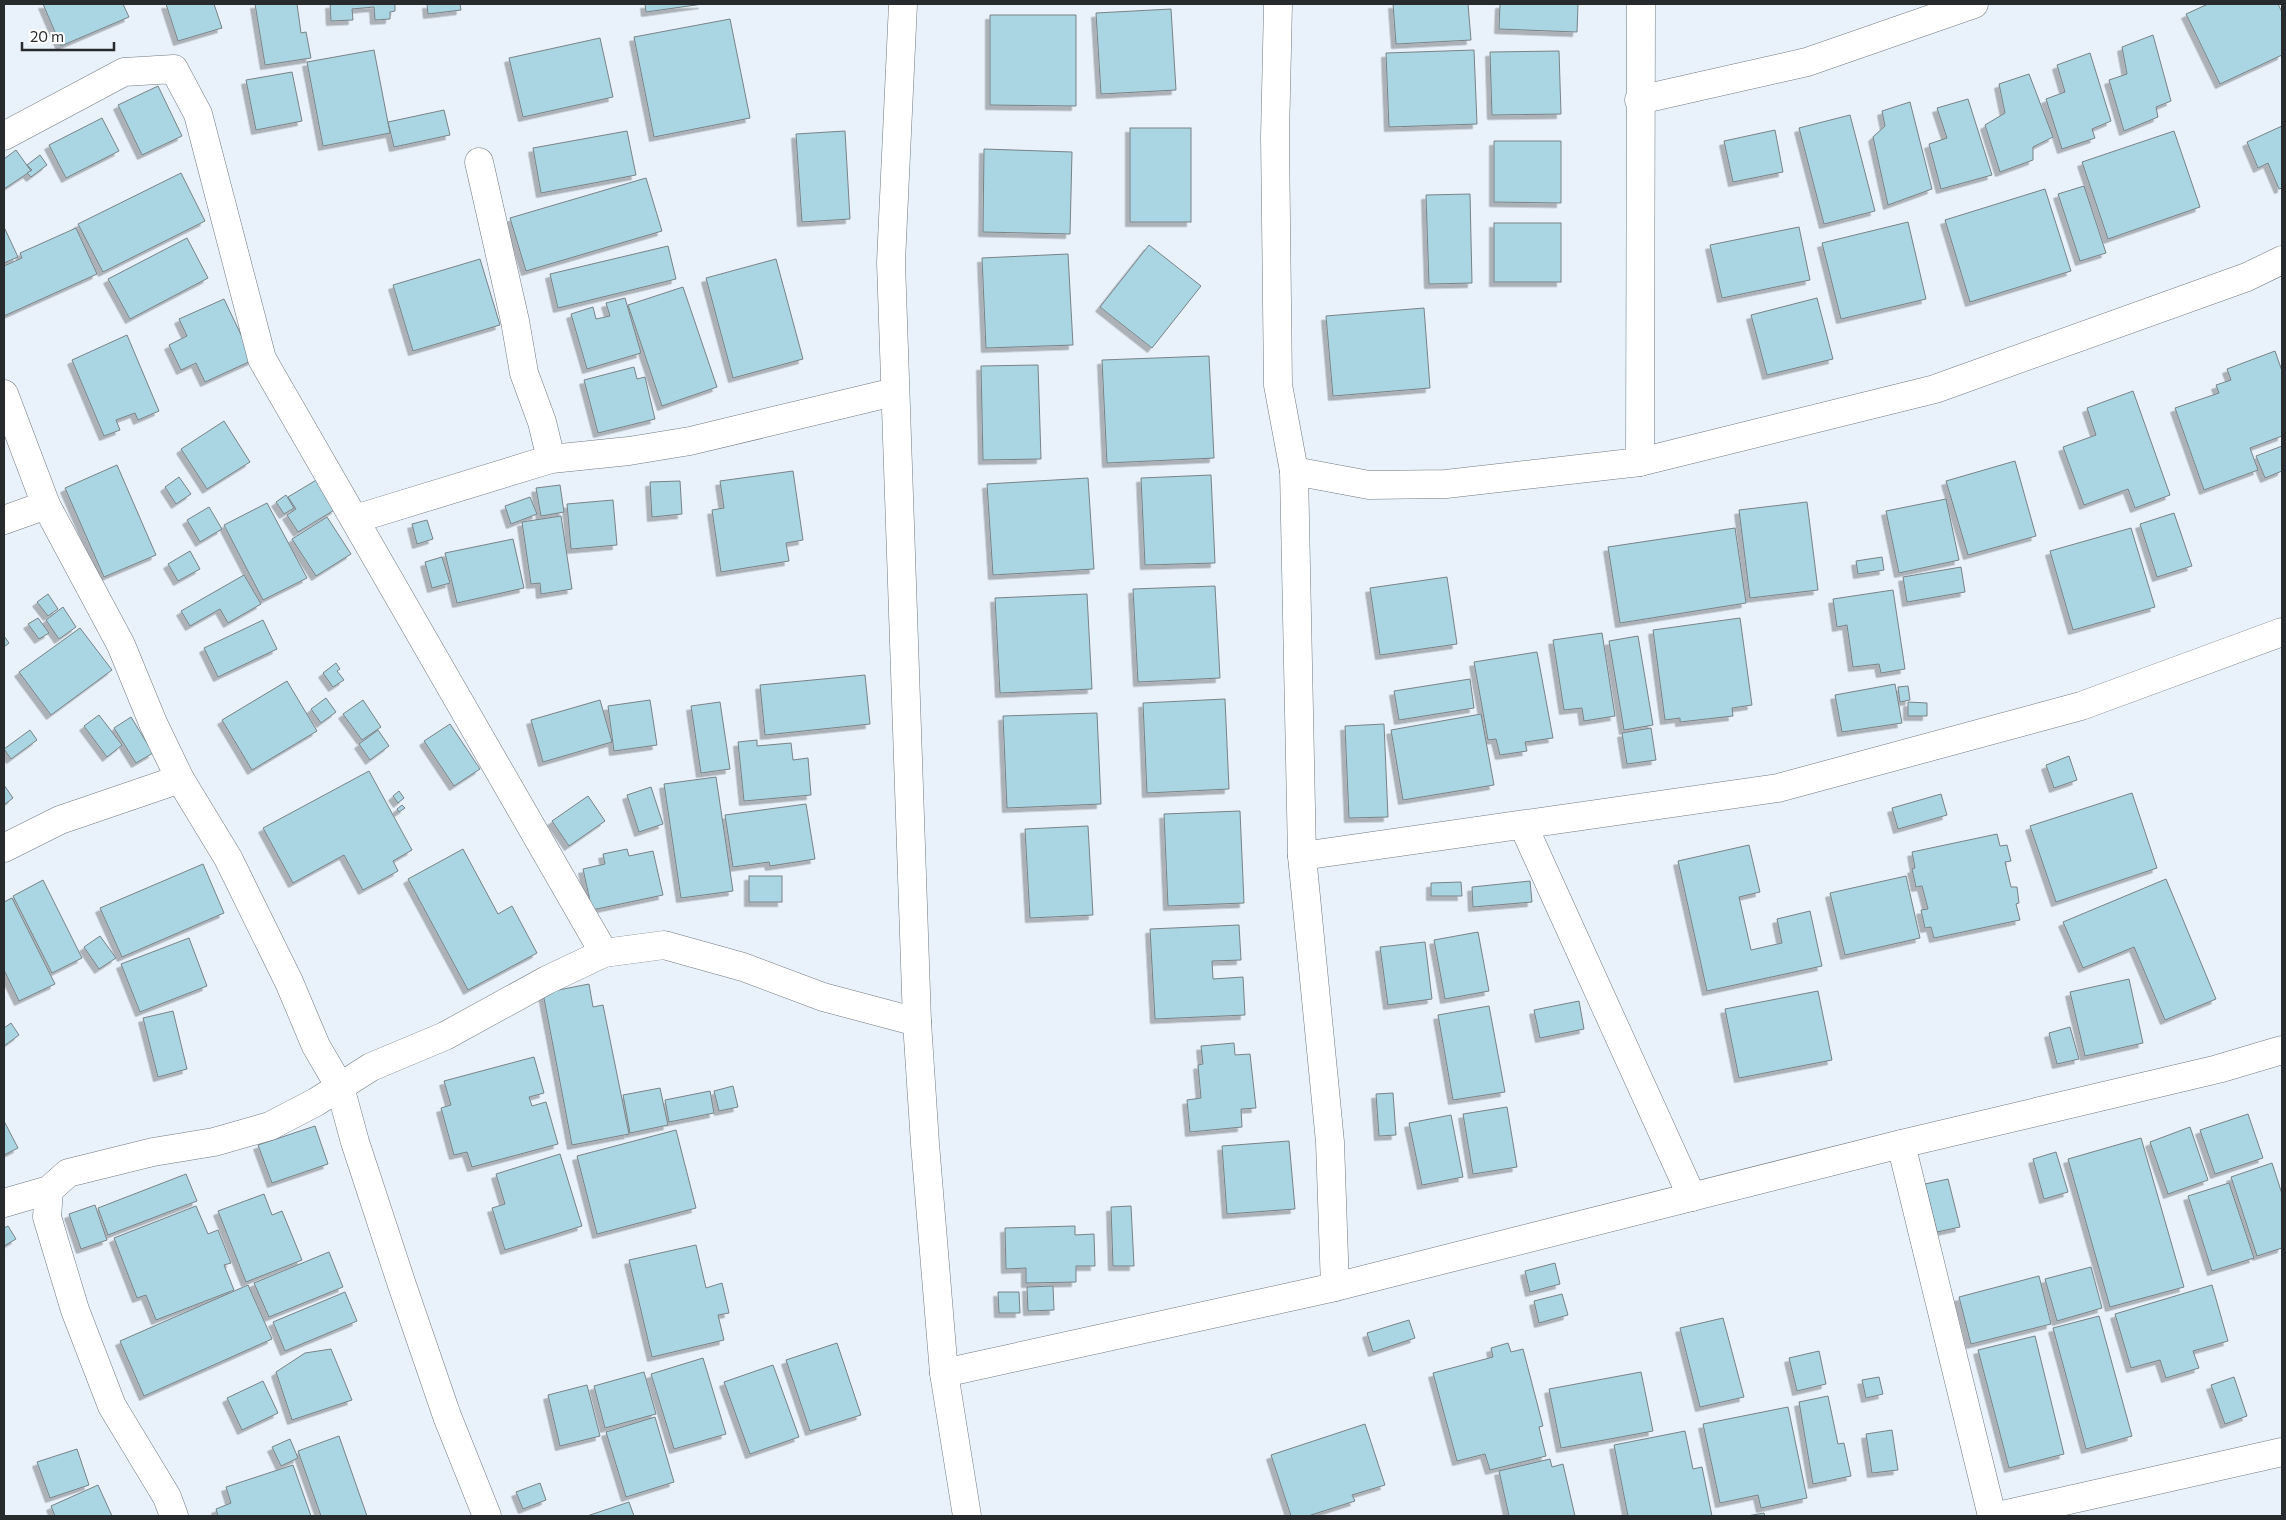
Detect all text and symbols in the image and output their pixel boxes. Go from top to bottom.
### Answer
scale bar [22,20,115,52]
text: 20 m [30,27,64,45]

